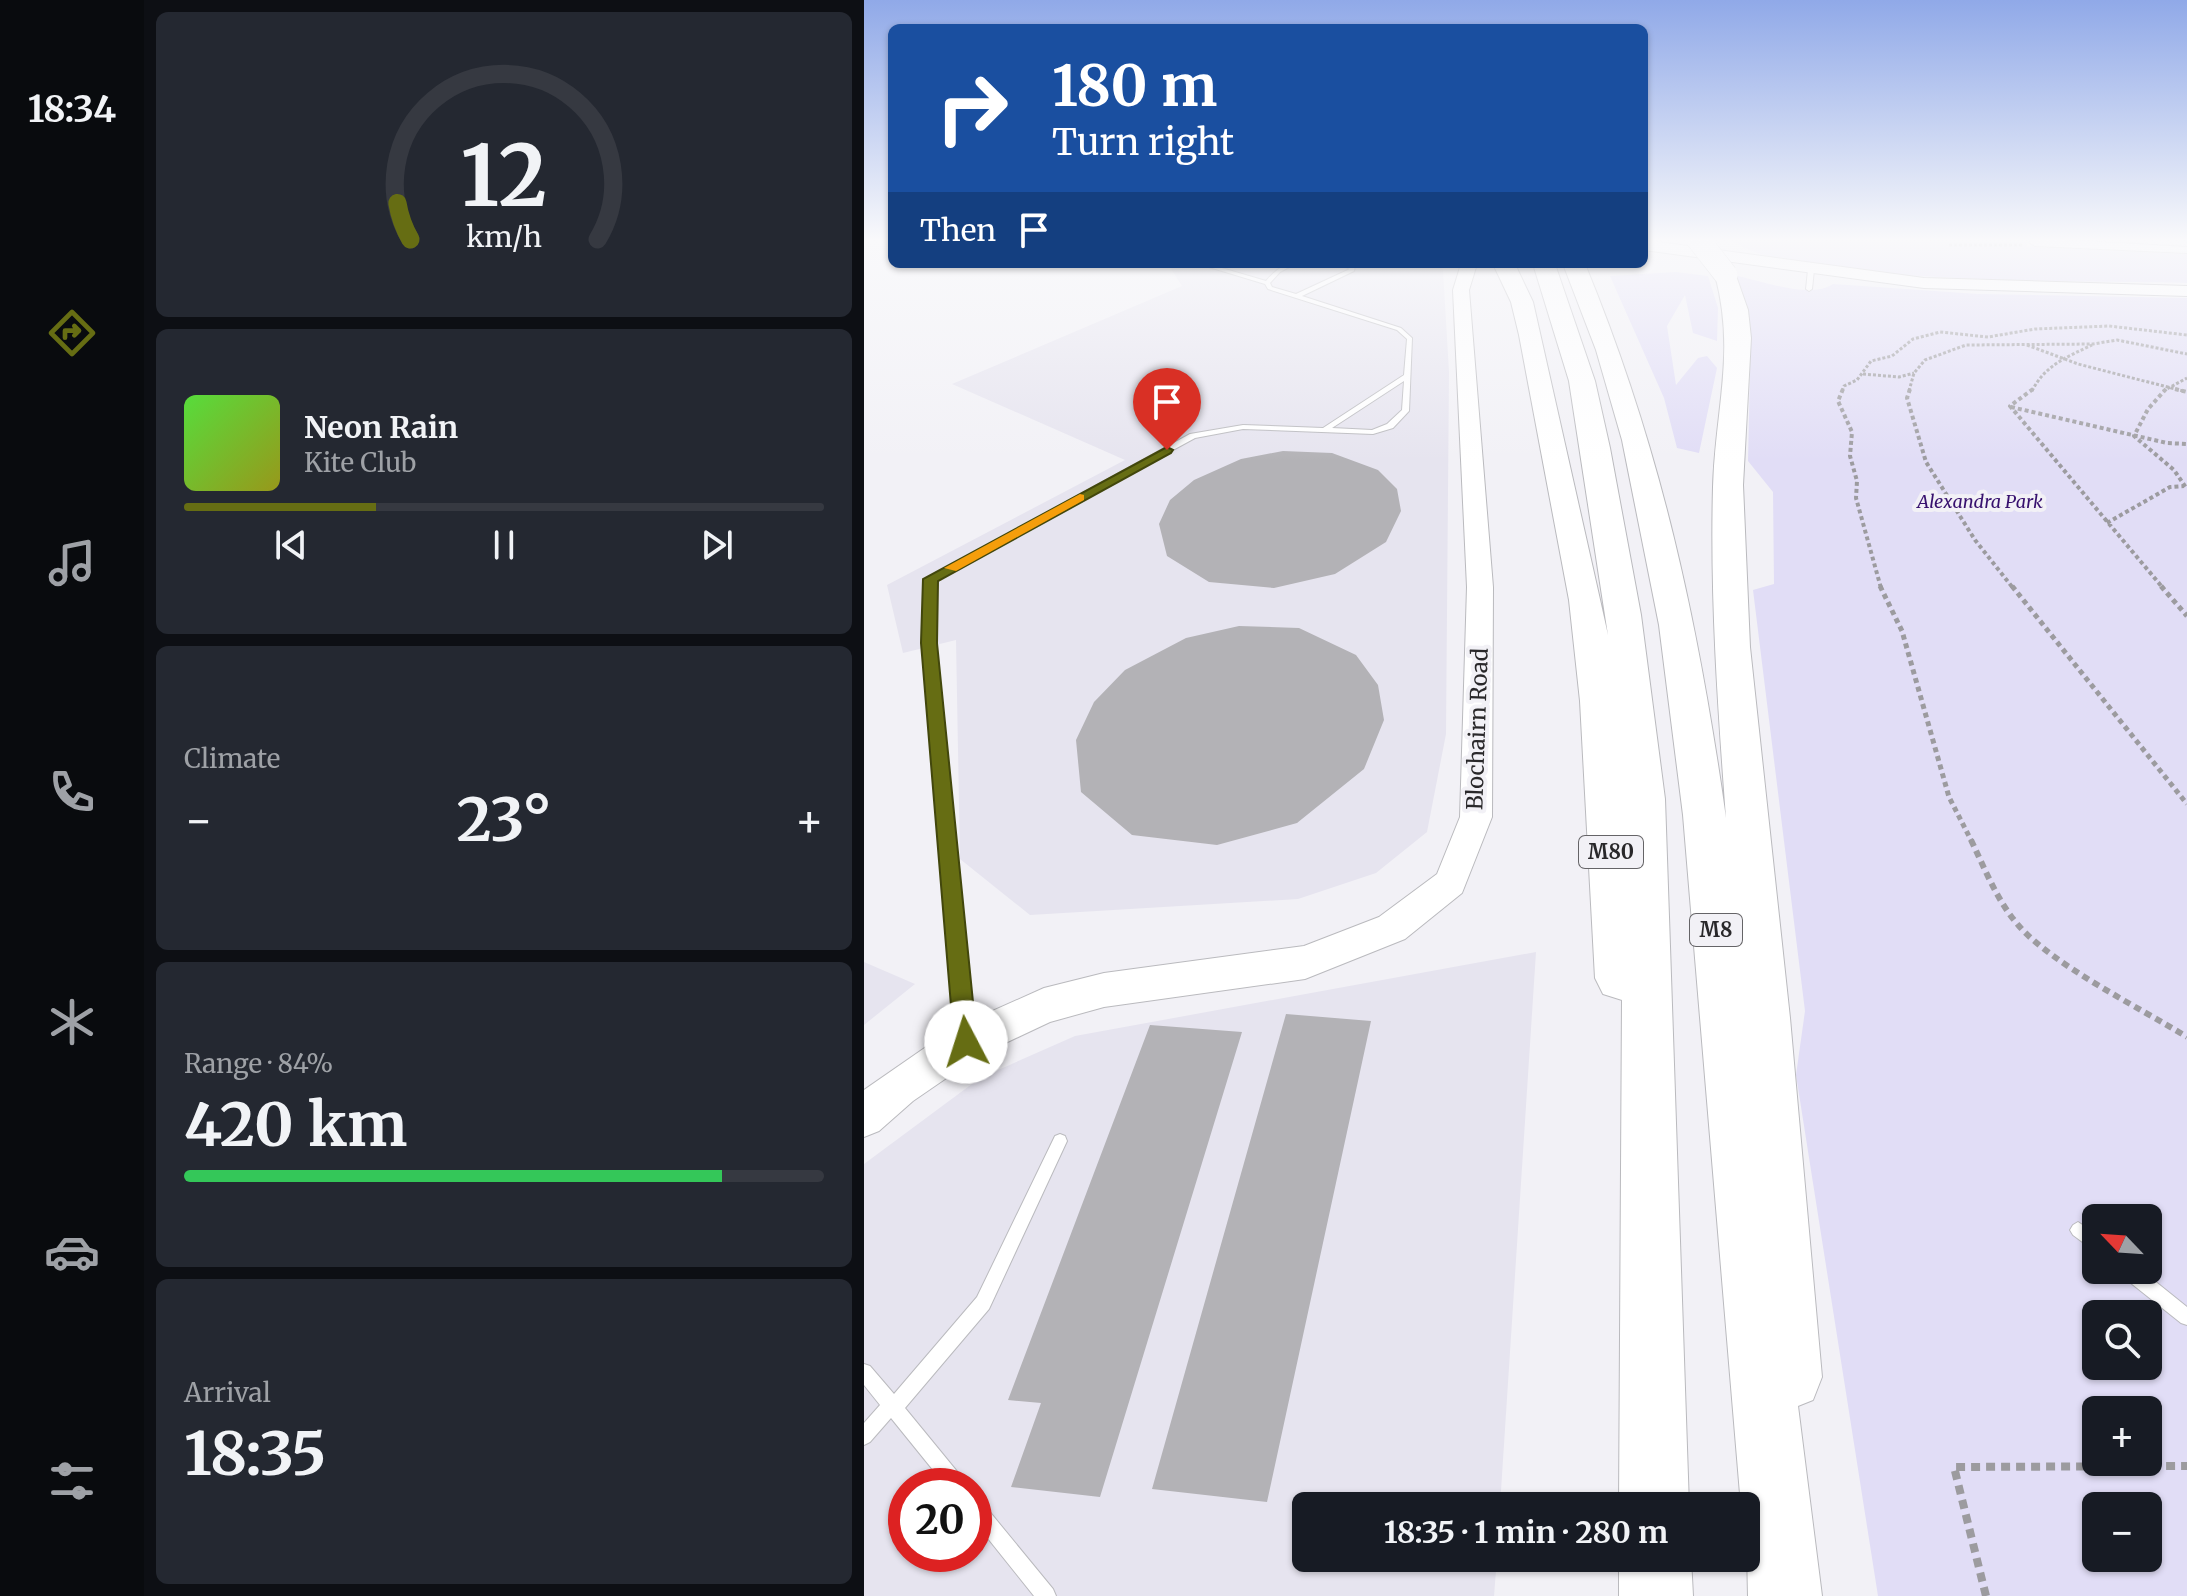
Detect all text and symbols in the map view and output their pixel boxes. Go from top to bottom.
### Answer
text: 180 m [1052,51,1217,121]
icon: right [920,56,1024,160]
text: 18:34 [28,87,116,132]
text: Turn right [1052,120,1234,165]
text: 12 [461,124,547,229]
icon: arrive [1012,208,1056,252]
text: Then [920,211,996,249]
text: km/h [466,220,542,256]
icon: directions [44,305,100,361]
pin [1133,368,1201,450]
icon: arrive [1145,380,1189,424]
text: Neon Rain [304,408,458,446]
text: Kite Club [304,446,416,479]
park label: Alexandra Park [1915,490,2043,513]
icon: previous [269,523,313,567]
icon: pause [482,523,526,567]
icon: next [695,523,739,567]
icon: music [44,535,100,591]
street label: Blochairn Road [1460,647,1494,811]
text: Climate [184,742,280,775]
icon: phone [44,764,100,820]
text: 23° [456,782,552,857]
text: − [184,793,213,848]
text: + [795,793,824,848]
road number: M80 [1579,836,1643,868]
road number: M8 [1690,914,1742,946]
icon: climate [44,994,100,1050]
position arrow [924,1000,1008,1084]
text: Range · 84% [184,1047,333,1080]
text: 420 km [184,1087,407,1162]
north arrow [2082,1204,2162,1284]
map controls [2082,1204,2162,1572]
icon: car [44,1224,100,1280]
button: search [2082,1300,2162,1380]
text: Arrival [184,1376,271,1409]
button: + [2082,1396,2162,1476]
text: 18:35 [184,1416,326,1491]
icon: filters [44,1453,100,1509]
speed limit sign: 20 [888,1468,992,1572]
button: − [2082,1492,2162,1572]
text: 18:35 · 1 min · 280 m [1384,1513,1668,1551]

